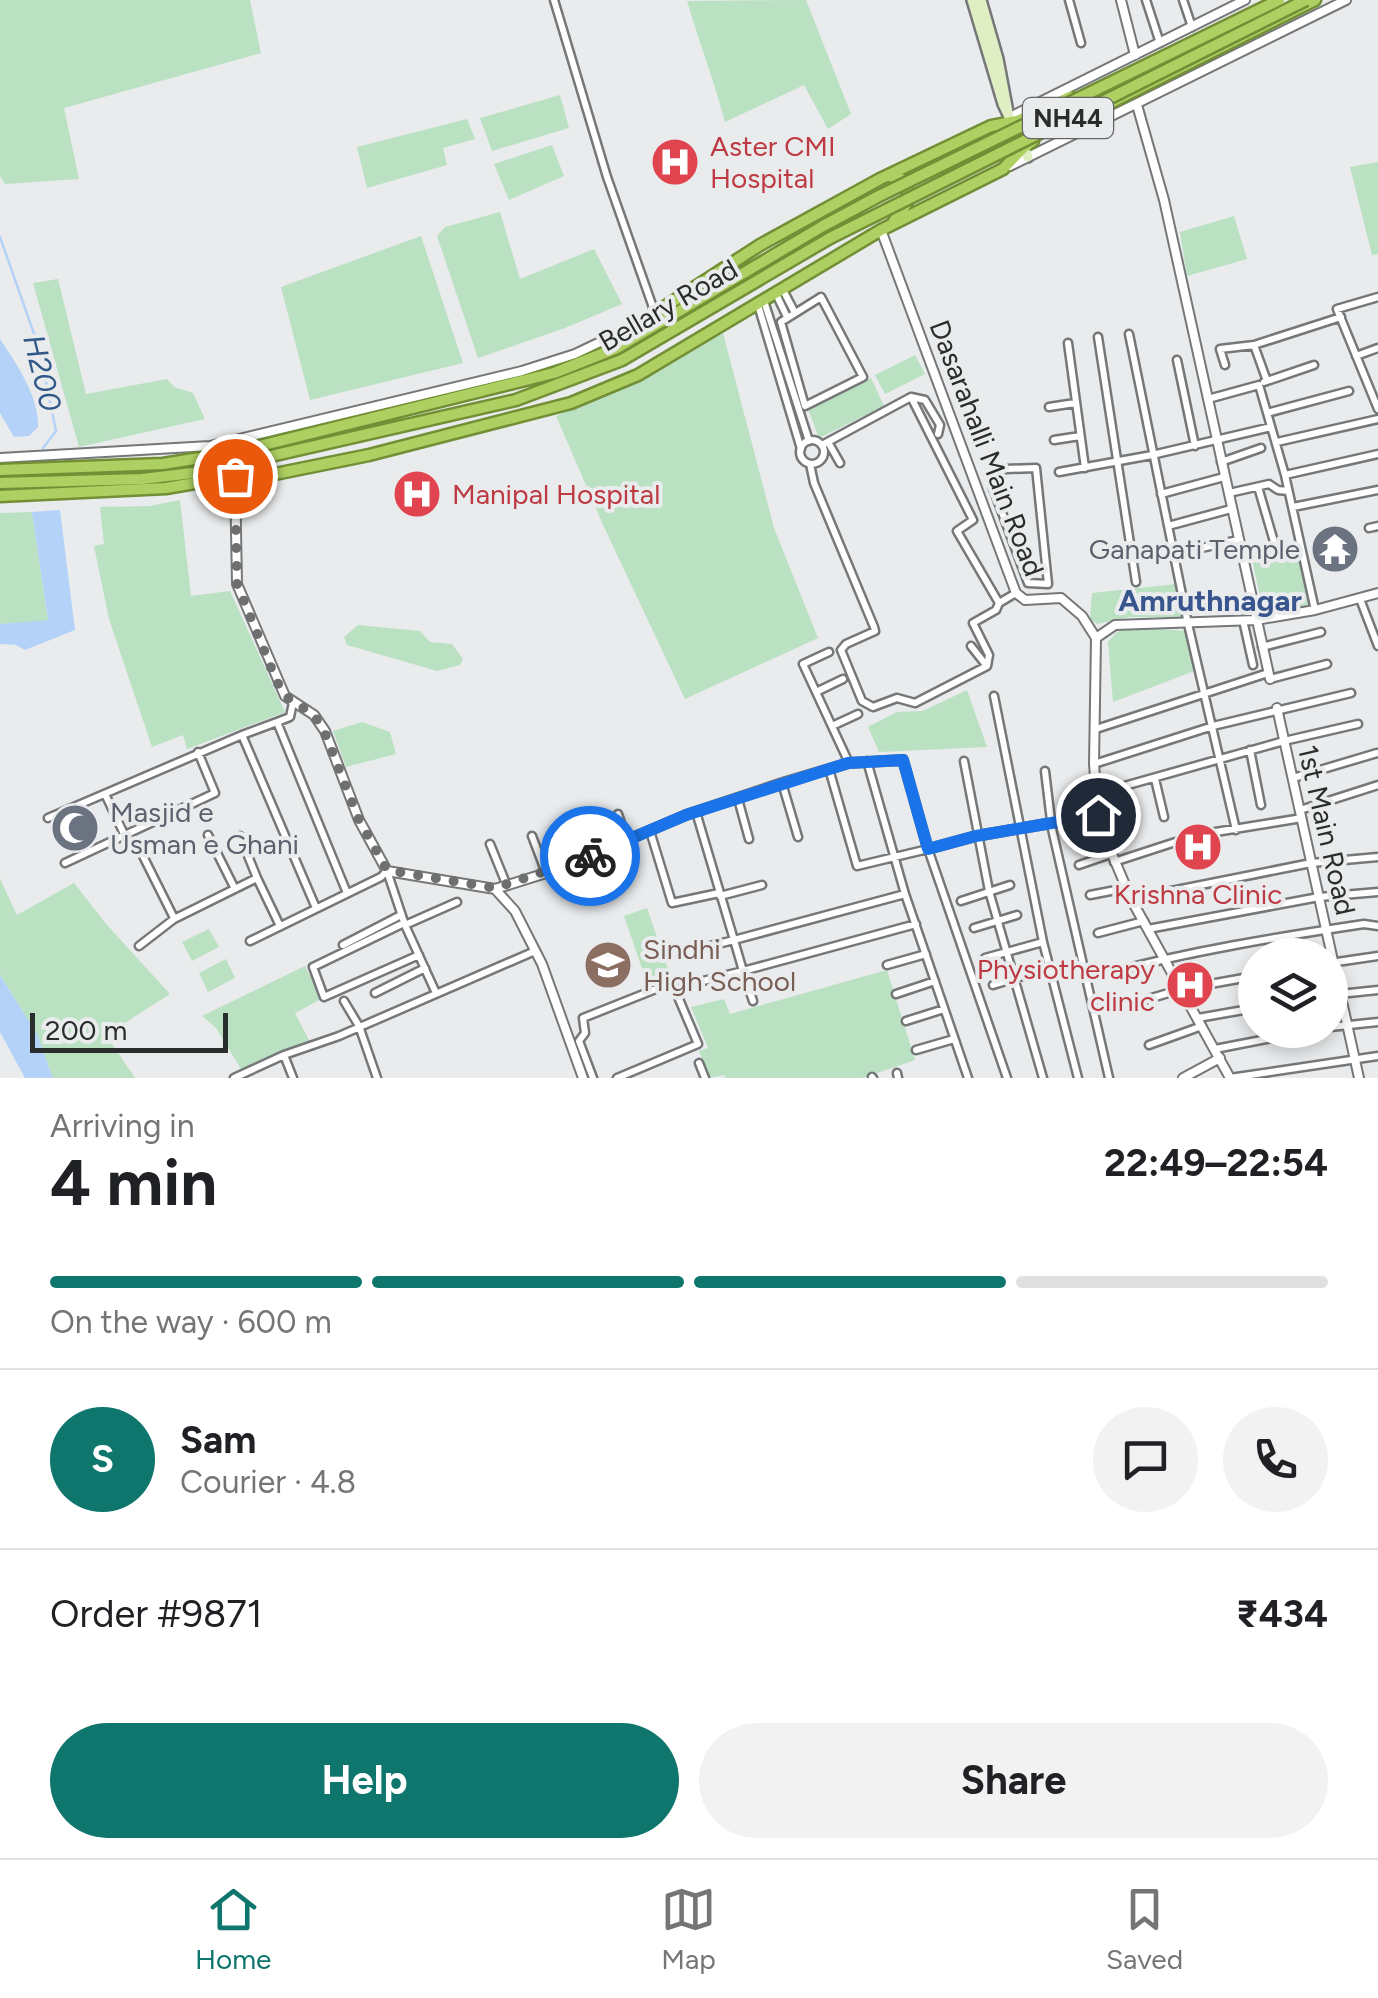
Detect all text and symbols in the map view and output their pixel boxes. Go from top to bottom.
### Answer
road number: NH44 [1023,98,1113,138]
place label: Aster CMI Hospital [710,129,836,195]
hospital icon: Aster CMI Hospital [649,136,701,188]
street label: Bellary Road [593,252,743,358]
street label: Dasarahalli Main Road [922,315,1052,581]
water label: H200 [15,331,70,415]
pin [193,434,278,519]
icon: bag [208,449,263,504]
hospital icon: Manipal Hospital [391,468,443,520]
place label: Manipal Hospital [452,477,660,511]
temple icon: Ganapati Temple [1309,523,1361,575]
place label: Ganapati Temple [1089,532,1300,566]
district label: Amruthnagar [1118,582,1302,619]
street label: 1st Main Road [1291,742,1363,918]
pin [1056,773,1141,858]
icon: home [1071,788,1126,843]
place label: Masjid e Usman e Ghani [110,795,299,861]
mosque icon: Masjid e Usman e Ghani [49,802,101,854]
courier [540,806,640,906]
hospital icon: Krishna Clinic [1172,821,1224,873]
icon: bike [563,829,618,884]
place label: Krishna Clinic [1114,877,1282,911]
place label: Sindhi High School [643,932,796,998]
map controls [1238,938,1348,1048]
button: layers [1238,938,1348,1048]
school or university icon: Sindhi High School [582,939,634,991]
place label: Physiotherapy clinic [977,952,1155,1018]
hospital icon: Physiotherapy clinic [1164,959,1216,1011]
scale bar [30,1008,228,1052]
text: 200 m [45,1013,127,1047]
text: Arriving in [50,1107,195,1145]
text: 22:49–22:54 [1104,1140,1328,1186]
text: 4 min [50,1143,217,1221]
text: On the way · 600 m [50,1303,332,1341]
button: chat [1093,1407,1198,1512]
button: phone [1223,1407,1328,1512]
text: Sam [180,1417,256,1463]
text: S [91,1436,114,1482]
text: Courier · 4.8 [180,1463,356,1501]
text: Order #9871 [50,1591,262,1637]
text: ₹434 [1236,1591,1328,1637]
button: Help [50,1723,679,1838]
button: Share [699,1723,1328,1838]
tab: Home [195,1882,271,1976]
tab: Map [661,1882,716,1976]
tab: Saved [1106,1882,1183,1976]

